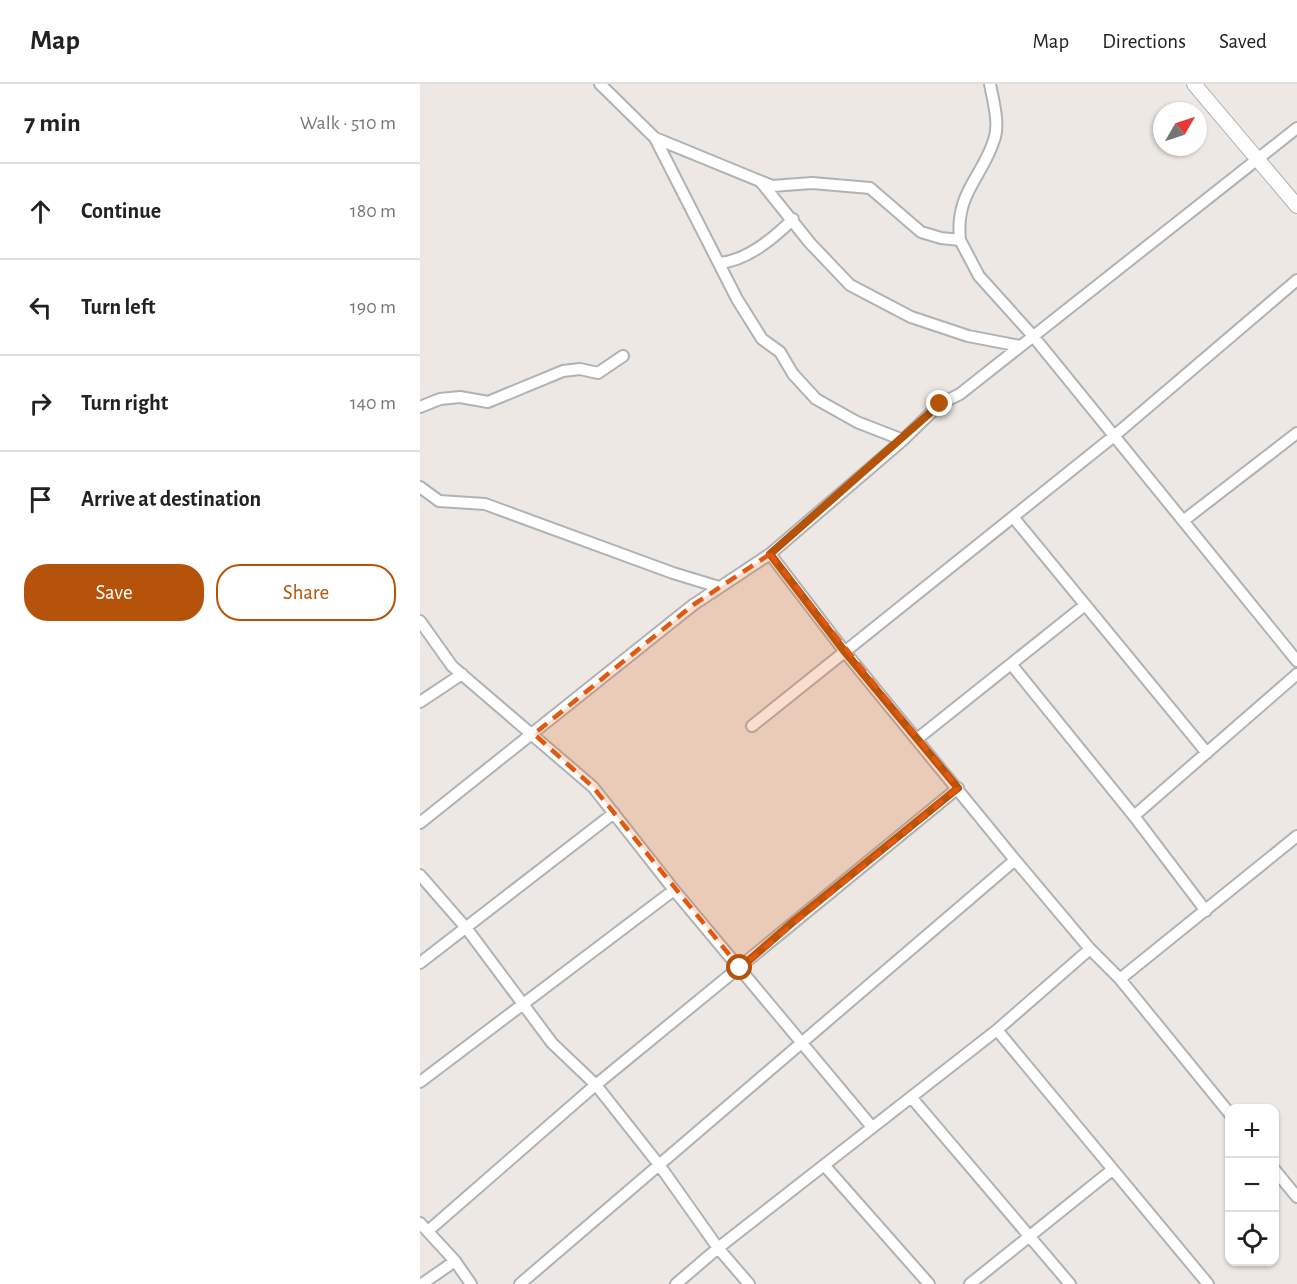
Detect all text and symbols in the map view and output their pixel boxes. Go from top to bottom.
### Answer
text: Map [30,27,80,55]
text: Map [1033,31,1069,52]
text: Directions [1102,31,1186,52]
text: Saved [1219,31,1267,52]
north arrow [1153,102,1207,156]
text: 7 min [24,110,81,136]
text: Walk · 510 m [300,113,396,133]
icon: ahead [24,195,57,228]
text: Continue [81,200,161,222]
text: 180 m [350,201,396,221]
icon: left [24,291,57,324]
text: Turn left [81,296,155,318]
text: 190 m [350,297,396,317]
icon: right [24,387,57,420]
route end [926,390,952,416]
text: Turn right [81,392,168,414]
text: 140 m [350,393,396,413]
icon: arrive [24,483,57,516]
text: Arrive at destination [81,488,261,510]
button: Save [24,564,204,621]
button: Share [216,564,396,621]
route start [726,954,752,980]
map controls [1225,1104,1279,1266]
button: + [1225,1104,1279,1158]
button: − [1225,1158,1279,1212]
button: locate [1225,1212,1279,1266]

